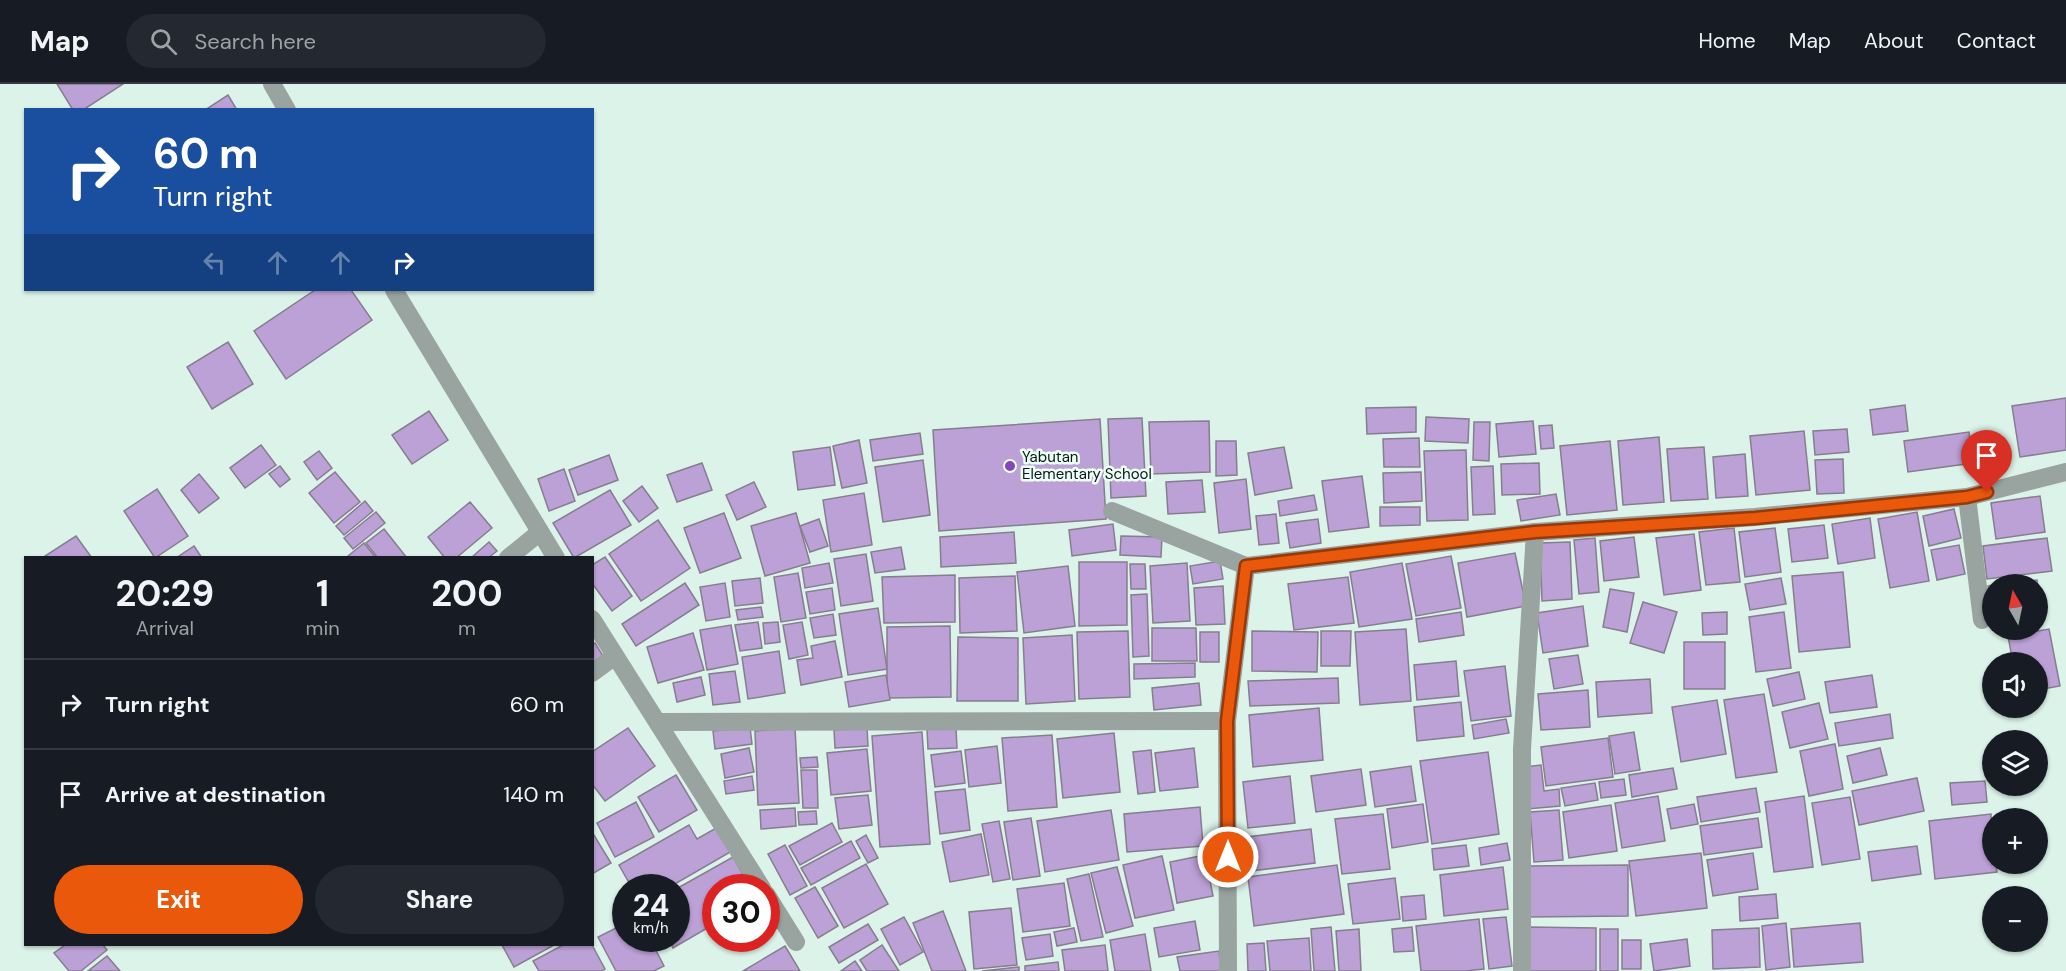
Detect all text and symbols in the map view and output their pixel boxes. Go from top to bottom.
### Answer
search box [126,14,546,68]
text: Map [30,23,90,60]
icon: search [147,25,180,58]
text: Search here [195,27,316,56]
text: Home [1698,27,1756,55]
text: Map [1789,27,1831,55]
text: About [1864,27,1924,55]
text: Contact [1957,27,2036,55]
text: 60 m [153,126,259,181]
icon: right [54,132,132,210]
text: Turn right [153,179,273,214]
icon: left [198,246,231,279]
icon: ahead [261,246,294,279]
icon: ahead [324,246,357,279]
icon: right [387,246,420,279]
pin [1961,430,2012,492]
icon: arrive [1970,439,2003,472]
place label: Yabutan Elementary School [1022,447,1152,484]
marker: Yabutan Elementary School [1003,459,1017,473]
text: 20:29 [115,570,214,617]
text: 1 [316,570,329,617]
text: 200 [431,570,502,617]
north arrow [1982,574,2048,640]
map controls [1982,574,2048,952]
text: Arrival [136,615,194,641]
text: min [306,615,340,641]
text: m [458,615,476,641]
button: sound [1982,652,2048,718]
icon: right [54,688,87,721]
text: Turn right [105,690,210,719]
text: 60 m [510,690,564,719]
button: layers [1982,730,2048,796]
icon: arrive [54,778,87,811]
text: Arrive at destination [105,780,326,809]
text: 140 m [503,780,564,809]
button: + [1982,808,2048,874]
position arrow [1196,825,1260,889]
button: Exit [54,865,303,934]
button: Share [315,865,564,934]
speed limit sign: 30 [702,874,780,952]
text: 24 [633,886,669,925]
button: − [1982,886,2048,952]
text: km/h [633,918,669,938]

